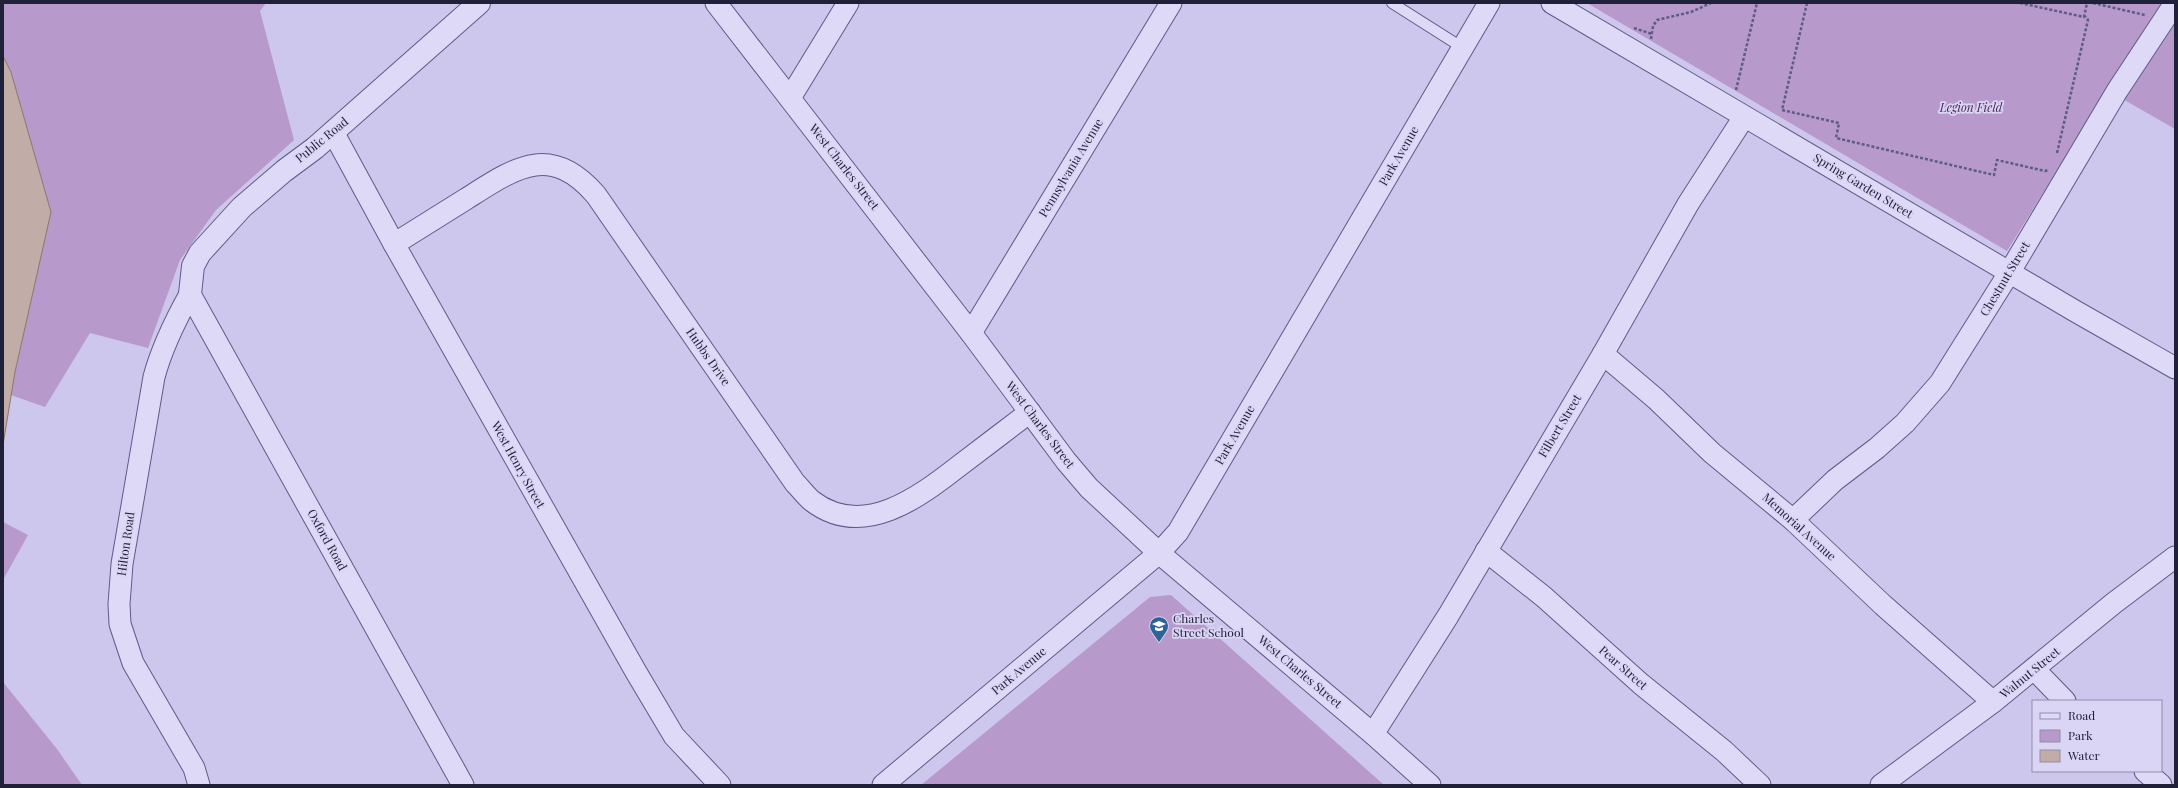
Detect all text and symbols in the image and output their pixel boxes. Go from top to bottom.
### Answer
park label: Legion Field [1939,99,2003,115]
street label: Public Road [292,113,351,165]
street label: Pennsylvania Avenue [1034,115,1106,220]
street label: West Charles Street [806,119,884,213]
street label: Park Avenue [1375,123,1422,188]
street label: Spring Garden Street [1811,149,1917,222]
street label: Chestnut Street [1976,238,2033,319]
street label: Hubbs Drive [683,324,735,389]
street label: West Charles Street [1002,377,1079,472]
street label: Filbert Street [1534,390,1585,460]
street label: Park Avenue [1211,402,1258,467]
street label: West Henry Street [488,417,550,511]
street label: Memorial Avenue [1759,489,1840,564]
street label: Oxford Road [304,506,351,573]
street label: Hilton Road [113,511,137,577]
place label: Charles Street School [1173,610,1244,640]
school or university icon: Charles Street School [1148,615,1170,643]
street label: West Charles Street [1255,631,1347,712]
street label: Pear Street [1596,642,1652,693]
street label: Park Avenue [988,643,1049,698]
street label: Walnut Street [1995,643,2063,702]
legend [2032,700,2162,772]
text: Road [2068,707,2095,723]
text: Park [2068,727,2093,743]
text: Water [2067,747,2101,763]

